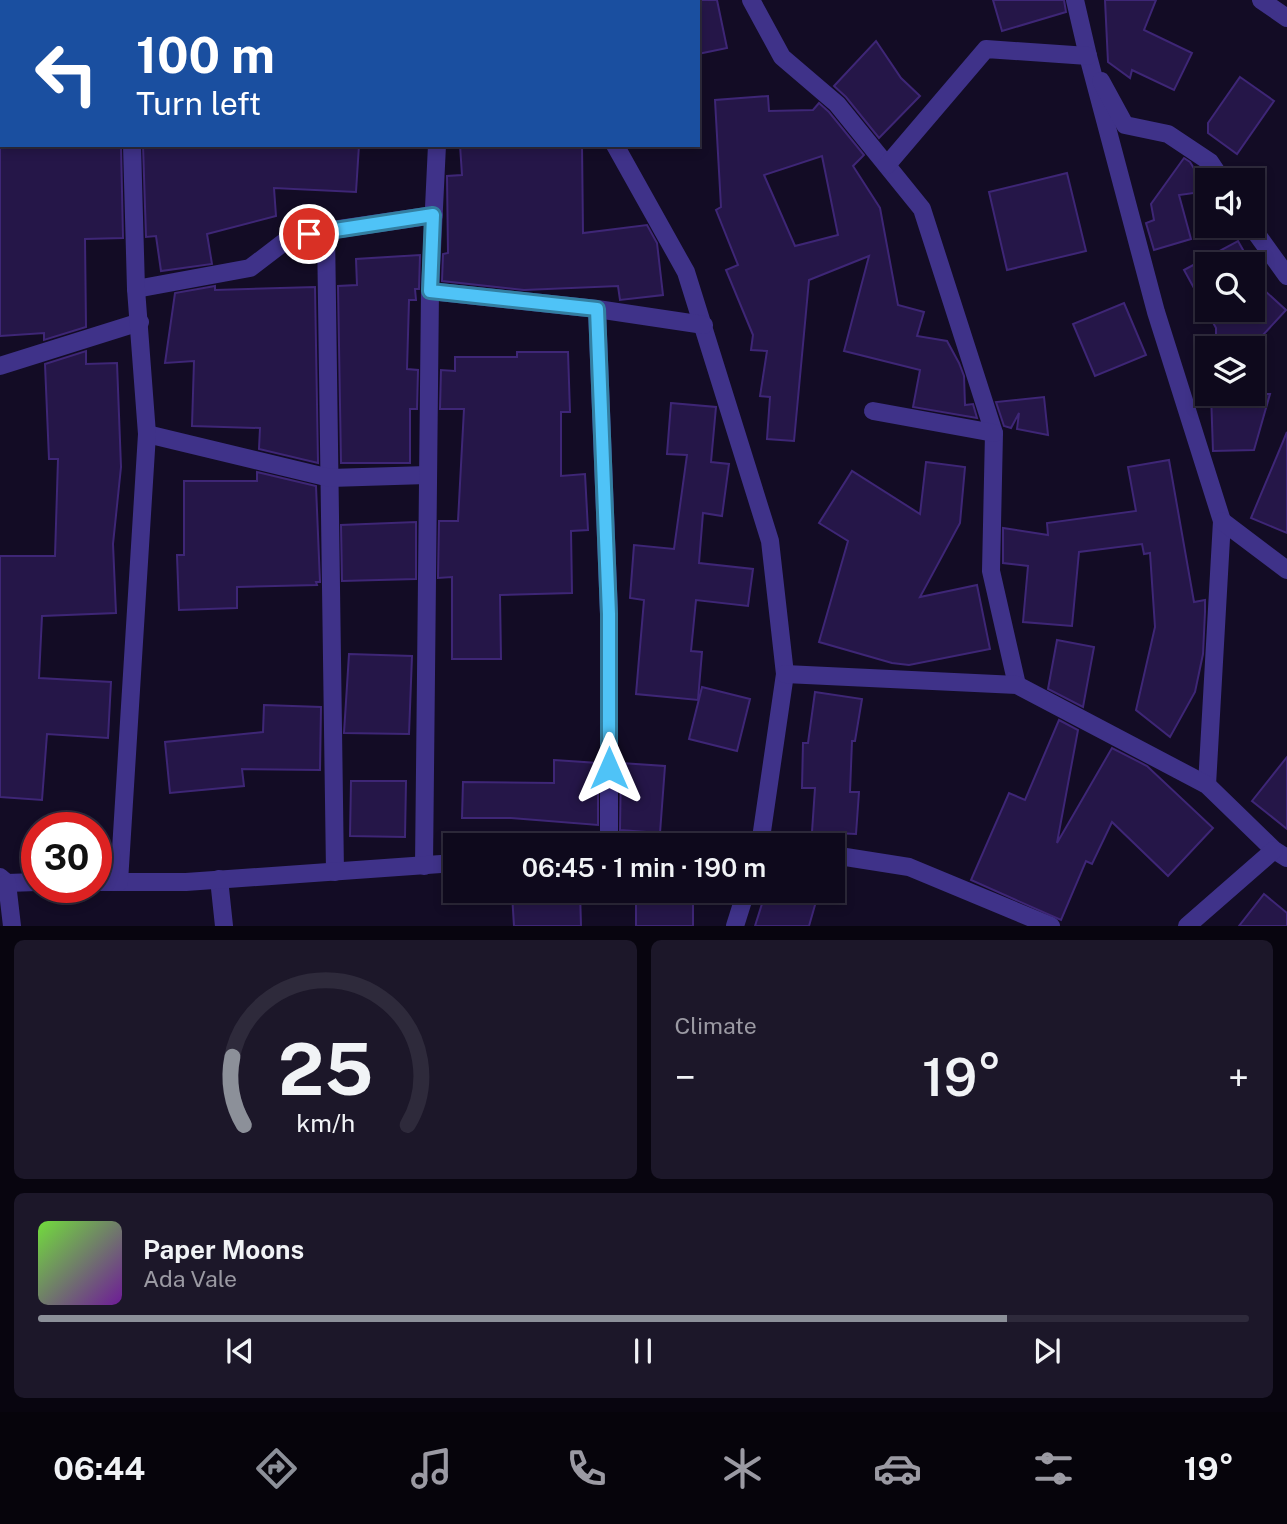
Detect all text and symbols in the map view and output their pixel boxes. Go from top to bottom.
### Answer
text: 100 m [136,26,275,84]
icon: left [21,28,112,119]
text: Turn left [136,85,261,122]
map controls [1195,168,1265,406]
button: sound [1195,168,1265,238]
pin [279,204,339,264]
icon: arrive [290,215,328,253]
button: search [1195,252,1265,322]
button: layers [1195,336,1265,406]
position arrow [572,731,646,805]
speed limit sign: 30 [21,812,112,903]
text: 06:45 · 1 min · 190 m [522,852,766,883]
text: Climate [675,1012,757,1039]
text: 25 [278,1027,373,1112]
text: 19° [922,1047,1002,1108]
text: − [675,1055,696,1100]
text: + [1228,1055,1249,1100]
text: km/h [296,1108,355,1138]
text: Paper Moons [143,1234,304,1265]
text: Ada Vale [143,1265,237,1292]
icon: previous [221,1332,259,1370]
icon: pause [624,1332,662,1370]
icon: next [1028,1332,1066,1370]
icon: directions [252,1444,301,1493]
icon: music [407,1444,456,1493]
icon: phone [562,1444,611,1493]
icon: climate [718,1444,767,1493]
icon: car [873,1444,922,1493]
icon: filters [1029,1444,1078,1493]
text: 06:44 [53,1450,145,1487]
text: 19° [1184,1450,1234,1487]

